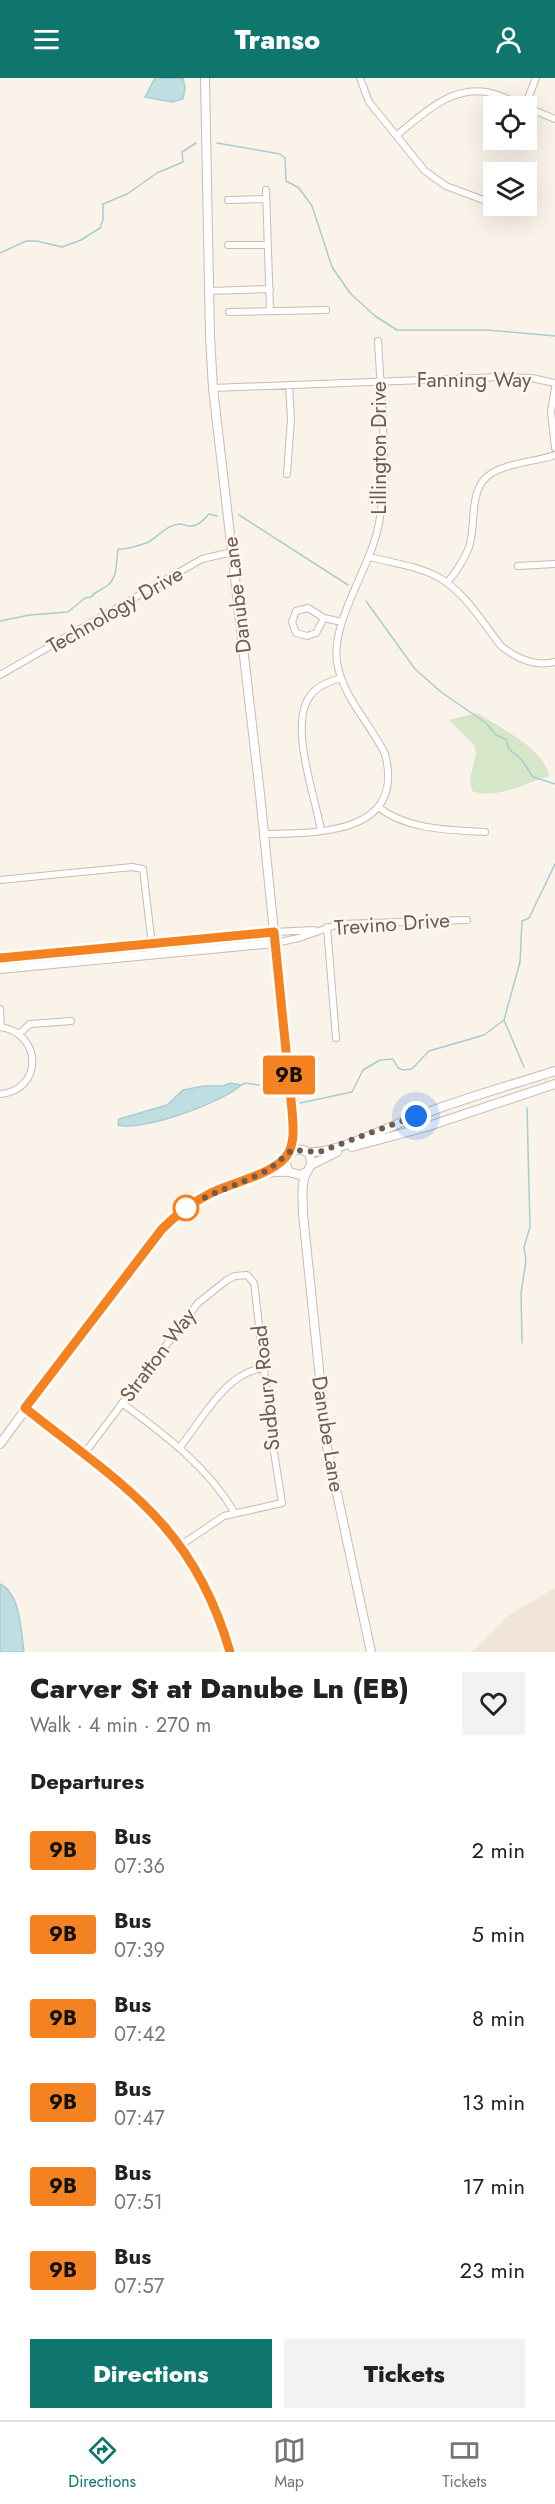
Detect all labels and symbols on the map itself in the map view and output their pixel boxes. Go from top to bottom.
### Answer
street label: Fanning Way [417,365,532,395]
street label: Lillington Drive [364,381,394,515]
street label: Danube Lane [215,535,259,655]
street label: Technology Drive [41,559,189,661]
street label: Trevino Drive [333,905,451,943]
line badge: 9B [262,1056,316,1094]
your location [401,1101,431,1131]
unlabelled marker [173,1195,199,1221]
street label: Stratton Way [113,1301,204,1408]
street label: Sudbury Road [244,1324,288,1452]
street label: Danube Lane [304,1374,352,1494]

